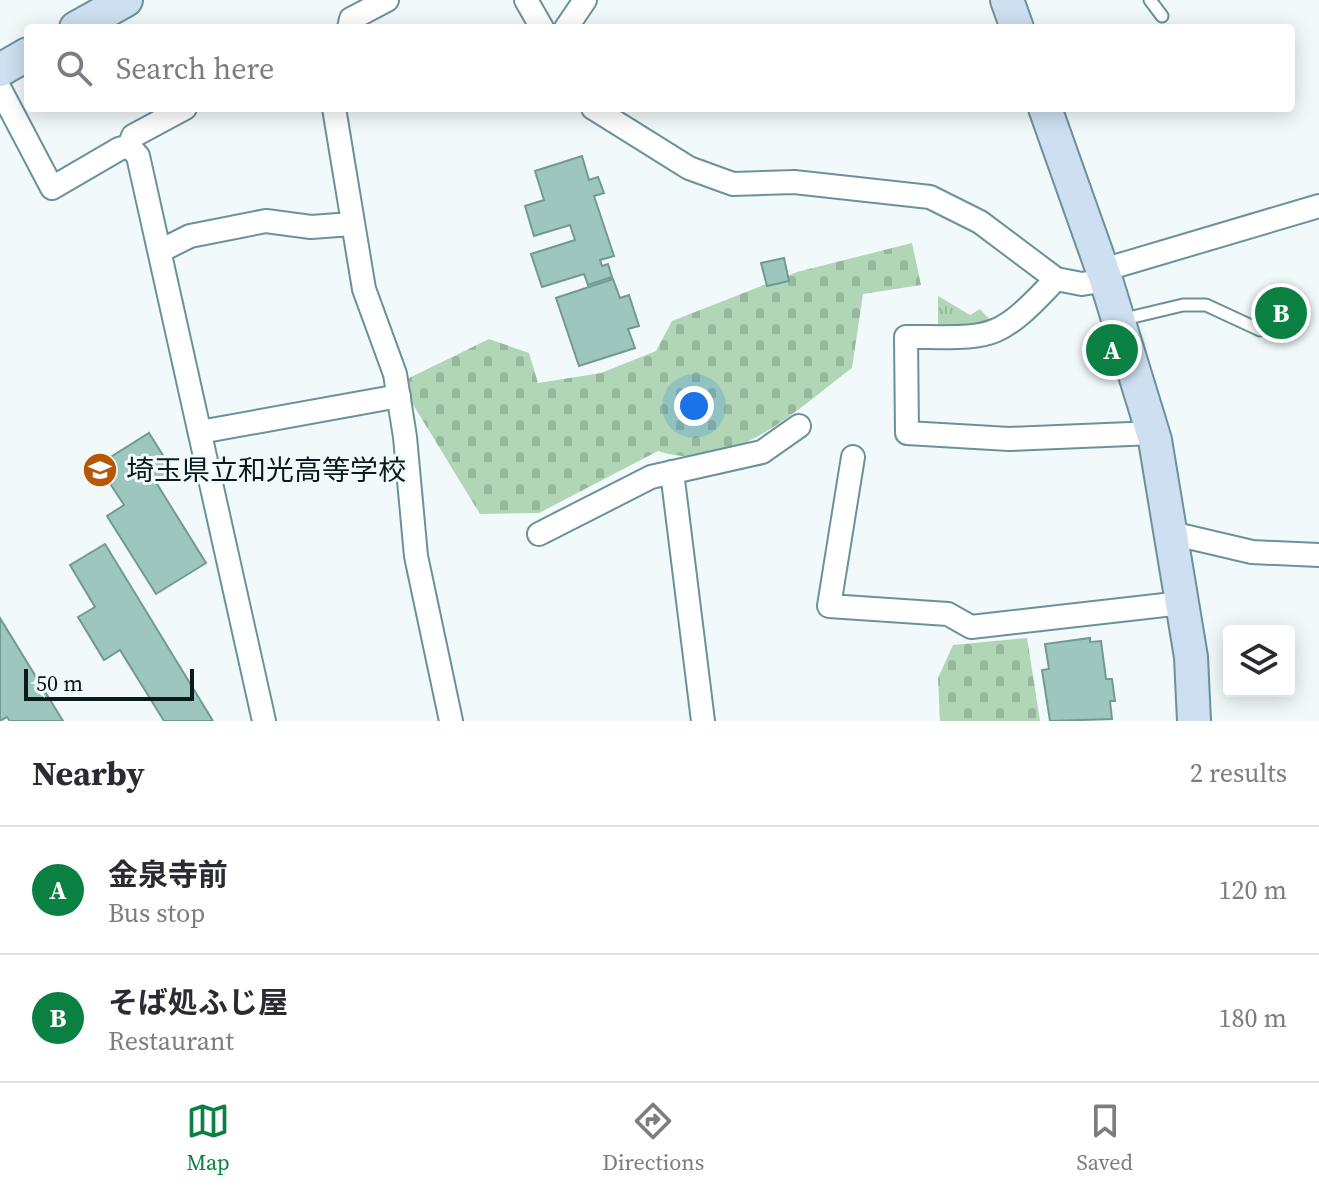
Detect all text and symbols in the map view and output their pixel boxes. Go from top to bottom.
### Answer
search box [24,24,1295,112]
icon: search [52,46,96,90]
text: Search here [116,48,274,89]
pin: B [1255,283,1307,343]
pin: A [1086,320,1138,380]
your location [674,386,714,426]
school or university icon: 埼玉県立和光高等学校 [81,451,119,489]
place label: 埼玉県立和光高等学校 [126,451,406,489]
map controls [1223,625,1295,697]
button: layers [1223,625,1295,697]
scale bar [24,665,194,701]
text: 50 m [36,668,83,698]
text: Nearby [32,750,145,796]
text: 2 results [1190,755,1287,791]
text: 金泉寺前 [108,854,228,895]
text: A [49,872,67,908]
text: 120 m [1219,872,1287,908]
text: Bus stop [108,895,205,931]
text: そば処ふじ屋 [108,982,288,1023]
text: B [50,1000,66,1036]
text: 180 m [1219,1000,1287,1036]
text: Restaurant [108,1023,234,1059]
tab: Map [186,1099,230,1177]
tab: Directions [602,1099,704,1177]
tab: Saved [1076,1099,1133,1177]

